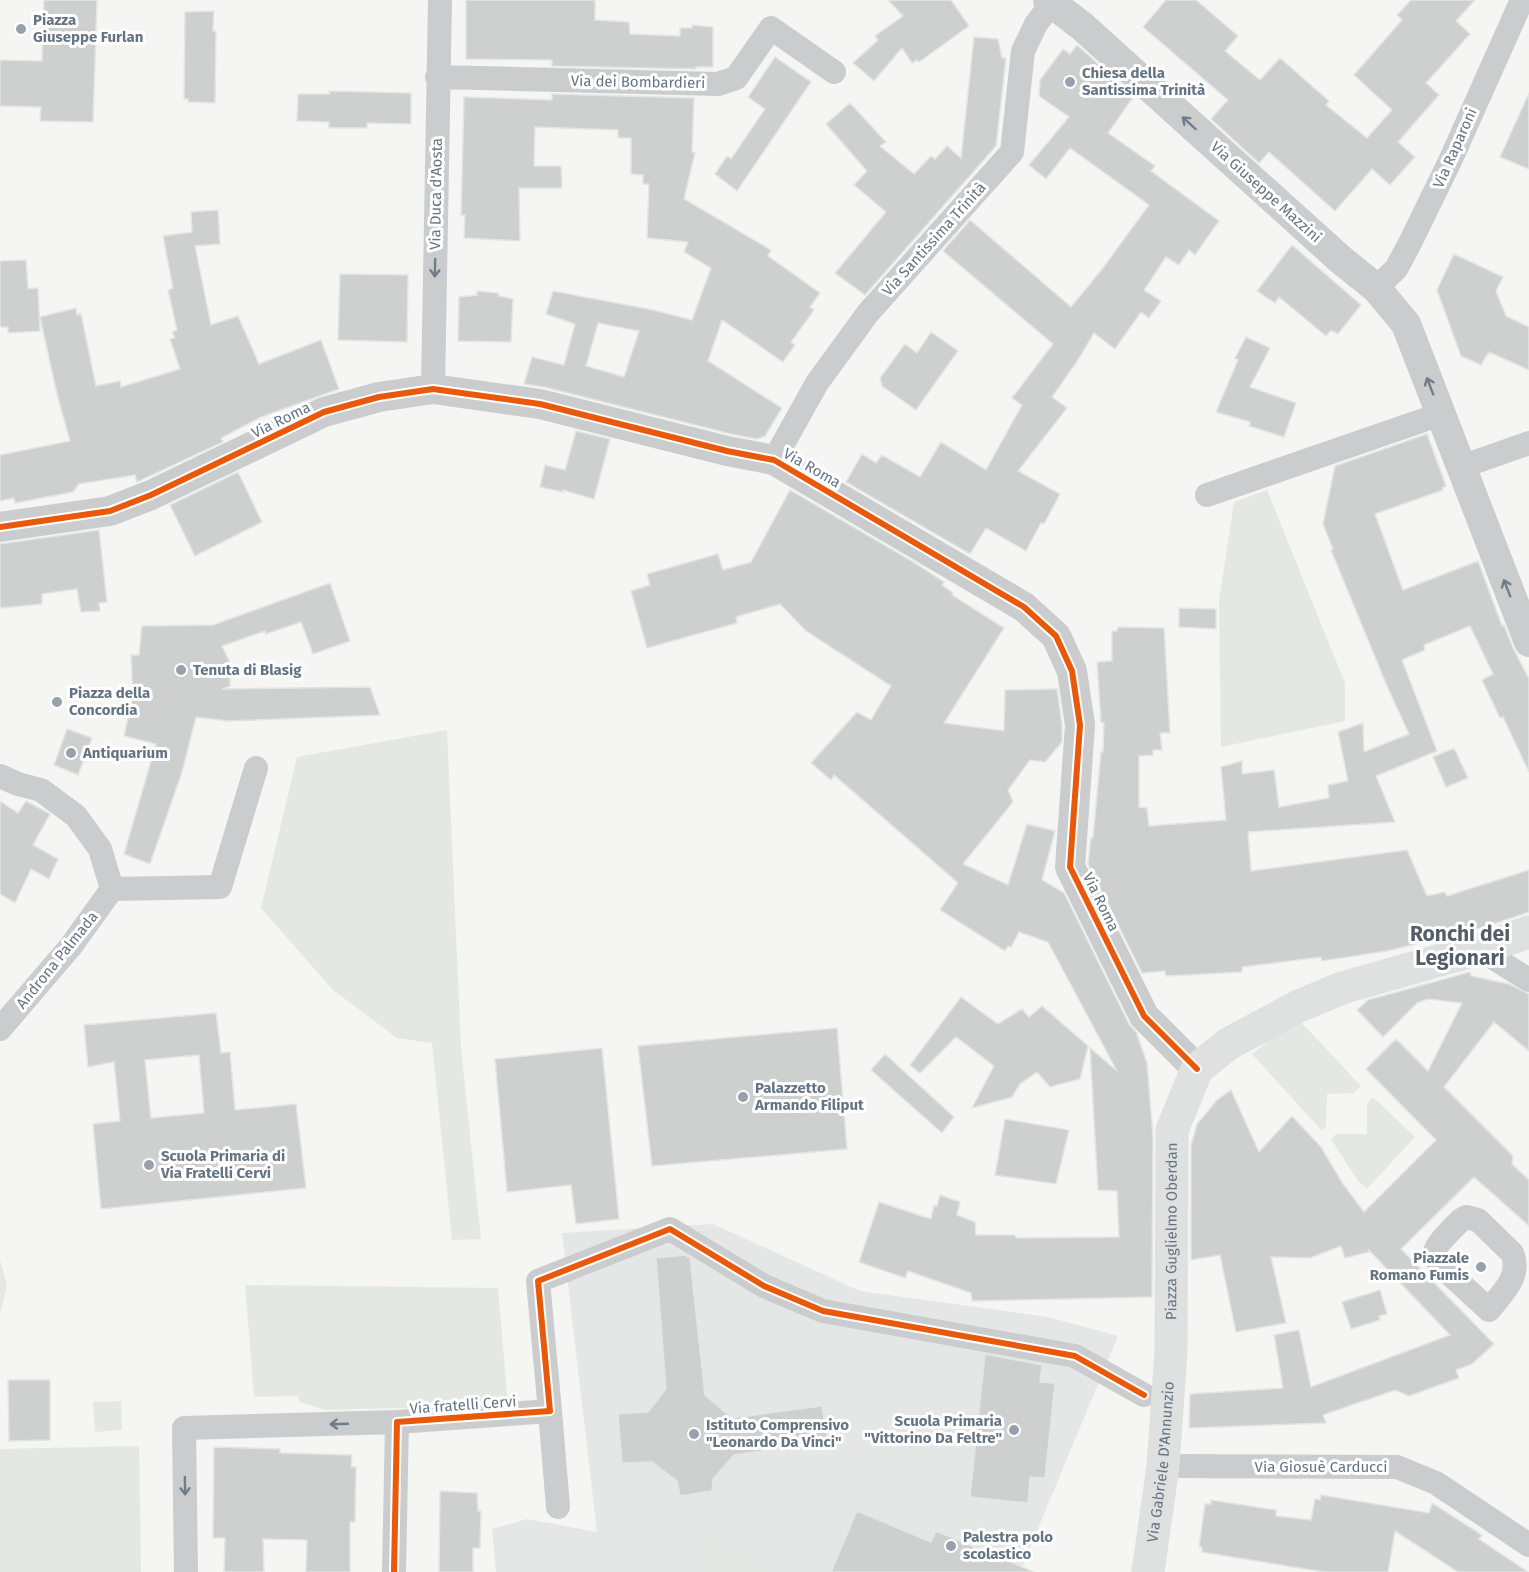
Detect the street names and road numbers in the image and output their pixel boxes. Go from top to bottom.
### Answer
street label: Via dei Bombardieri [571,72,705,92]
street label: Via Raparoni [1429,105,1481,191]
street label: Via Duca d'Aosta [426,138,446,250]
street label: Via Giuseppe Mazzini [1207,138,1325,246]
street label: Via Santissima Trinità [878,179,990,299]
street label: Via Roma [249,398,313,442]
street label: Via Roma [780,444,844,492]
street label: Via Roma [1079,870,1123,934]
street label: Androna Palmada [12,908,102,1012]
street label: Piazza Guglielmo Oberdan [1162,1142,1181,1320]
street label: Via Gabriele D'Annunzio [1143,1381,1178,1543]
street label: Via fratelli Cervi [409,1392,517,1418]
street label: Via Giosuè Carducci [1255,1458,1387,1476]

